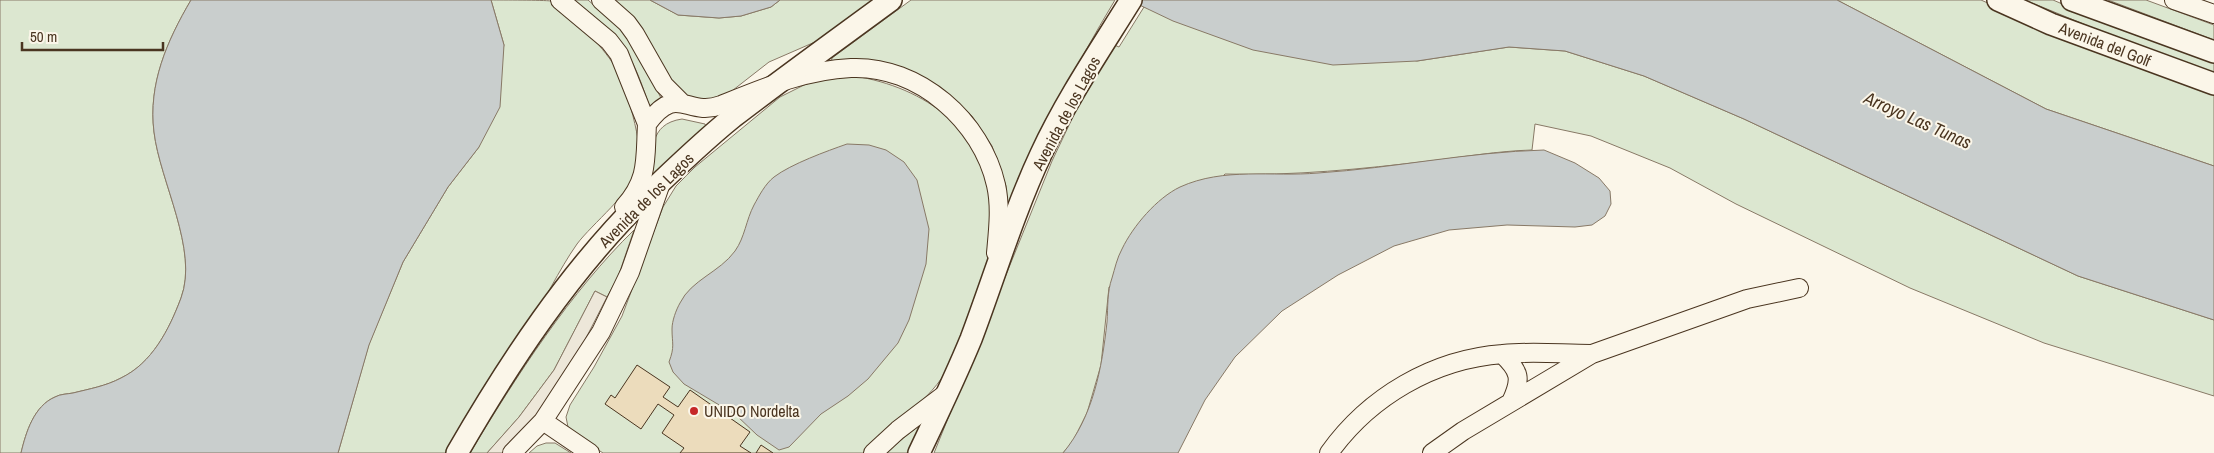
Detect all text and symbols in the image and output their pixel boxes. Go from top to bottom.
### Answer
street label: Avenida del Golf [2055,16,2154,72]
scale bar [22,20,164,52]
text: 50 m [30,26,57,47]
street label: Avenida de los Lagos [1026,52,1105,175]
water label: Arroyo Las Tunas [1860,85,1976,155]
street label: Avenida de los Lagos [593,148,698,253]
place label: UNIDO Nordelta [704,400,800,422]
marker: UNIDO Nordelta [688,405,700,417]

